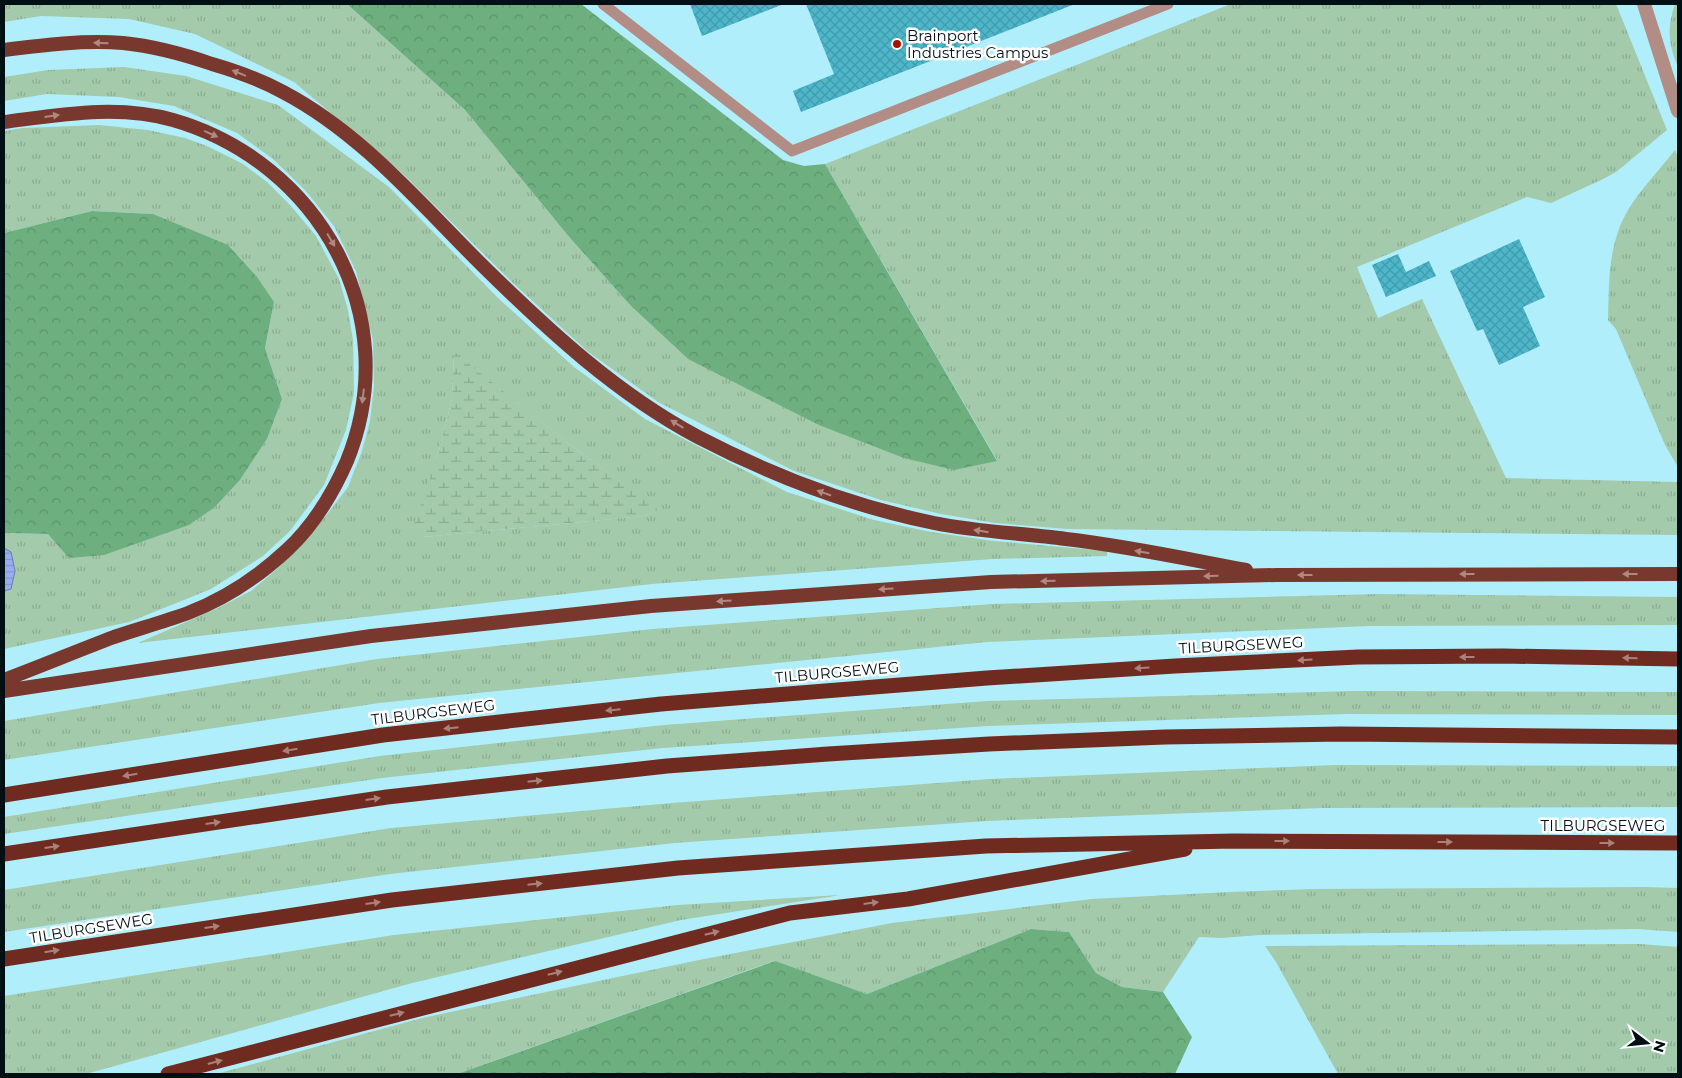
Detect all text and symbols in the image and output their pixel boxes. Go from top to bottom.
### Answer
place label: Brainport Industries Campus [907,26,1048,62]
one-way arrow [93,38,109,46]
marker: Brainport Industries Campus [891,38,903,50]
one-way arrow [231,69,246,77]
one-way arrow [44,112,60,120]
one-way arrow [204,131,218,139]
one-way arrow [326,234,335,247]
one-way arrow [359,389,367,405]
one-way arrow [670,420,683,429]
one-way arrow [816,489,831,496]
one-way arrow [973,526,989,534]
one-way arrow [1134,547,1150,555]
one-way arrow [1459,570,1475,578]
one-way arrow [1621,570,1637,578]
one-way arrow [1296,571,1312,579]
one-way arrow [1202,573,1218,581]
one-way arrow [1040,577,1056,585]
one-way arrow [878,586,894,594]
one-way arrow [716,597,732,605]
street label: TILBURGSEWEG [1178,632,1304,658]
one-way arrow [1459,653,1475,661]
one-way arrow [1621,654,1637,662]
one-way arrow [1296,656,1312,664]
street label: TILBURGSEWEG [774,657,900,687]
one-way arrow [1134,665,1150,673]
street label: TILBURGSEWEG [370,695,496,729]
one-way arrow [604,706,620,714]
one-way arrow [443,724,459,732]
one-way arrow [282,746,298,754]
one-way arrow [121,771,137,779]
one-way arrow [527,777,543,785]
one-way arrow [366,795,382,803]
street label: TILBURGSEWEG [1541,816,1665,835]
one-way arrow [205,819,221,827]
one-way arrow [1275,837,1291,845]
one-way arrow [1437,838,1453,846]
one-way arrow [1600,839,1616,847]
one-way arrow [44,843,60,851]
one-way arrow [527,880,543,888]
one-way arrow [366,899,382,907]
one-way arrow [864,899,880,907]
street label: TILBURGSEWEG [28,909,154,947]
one-way arrow [205,922,221,930]
one-way arrow [704,929,719,937]
one-way arrow [44,947,60,955]
one-way arrow [547,969,562,977]
one-way arrow [390,1010,405,1018]
north arrow [1622,1018,1672,1068]
text: N [1649,1039,1670,1055]
one-way arrow [207,1058,222,1066]

